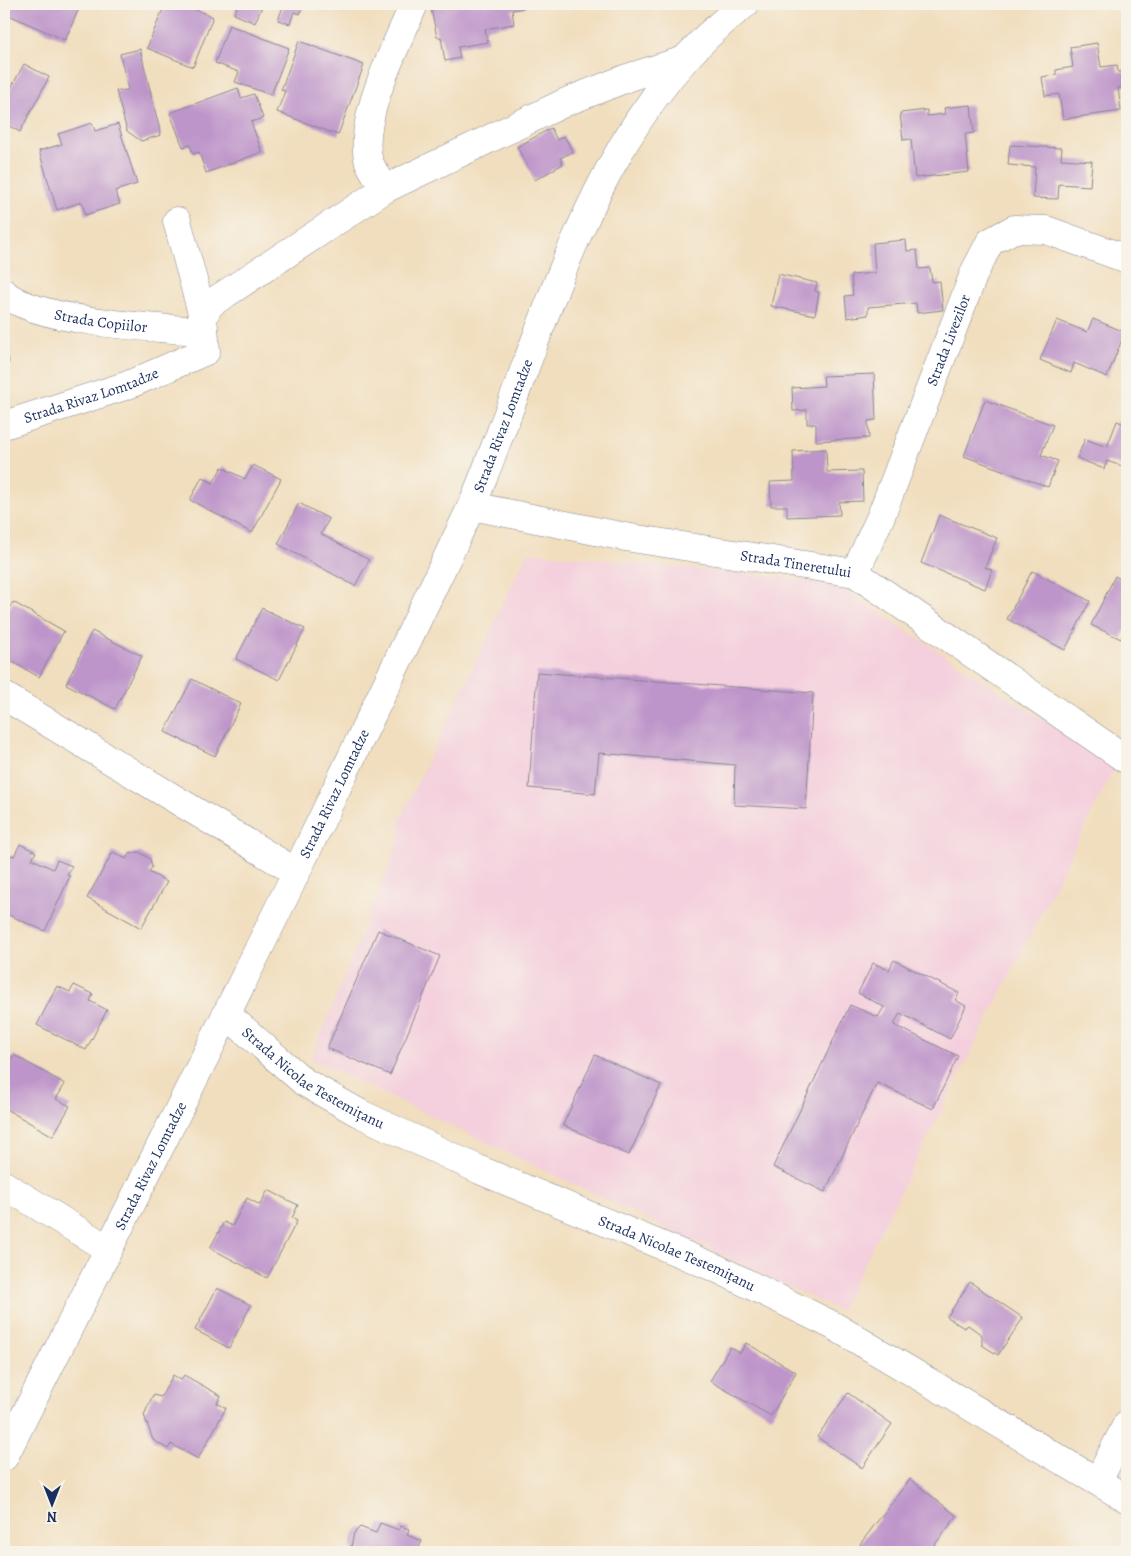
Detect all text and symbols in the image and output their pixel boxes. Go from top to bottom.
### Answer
street label: Strada Livezilor [922,291,975,389]
street label: Strada Copiilor [52,304,148,337]
street label: Strada Rivaz Lomtadze [468,356,537,495]
street label: Strada Rivaz Lomtadze [21,363,162,428]
street label: Strada Tineretului [739,545,853,582]
street label: Strada Rivaz Lomtadze [295,725,374,862]
street label: Strada Nicolae Testemițanu [238,1022,388,1134]
street label: Strada Rivaz Lomtadze [110,1098,191,1233]
street label: Strada Nicolae Testemițanu [595,1210,760,1296]
north arrow [28,1478,78,1528]
text: N [47,1507,57,1526]

